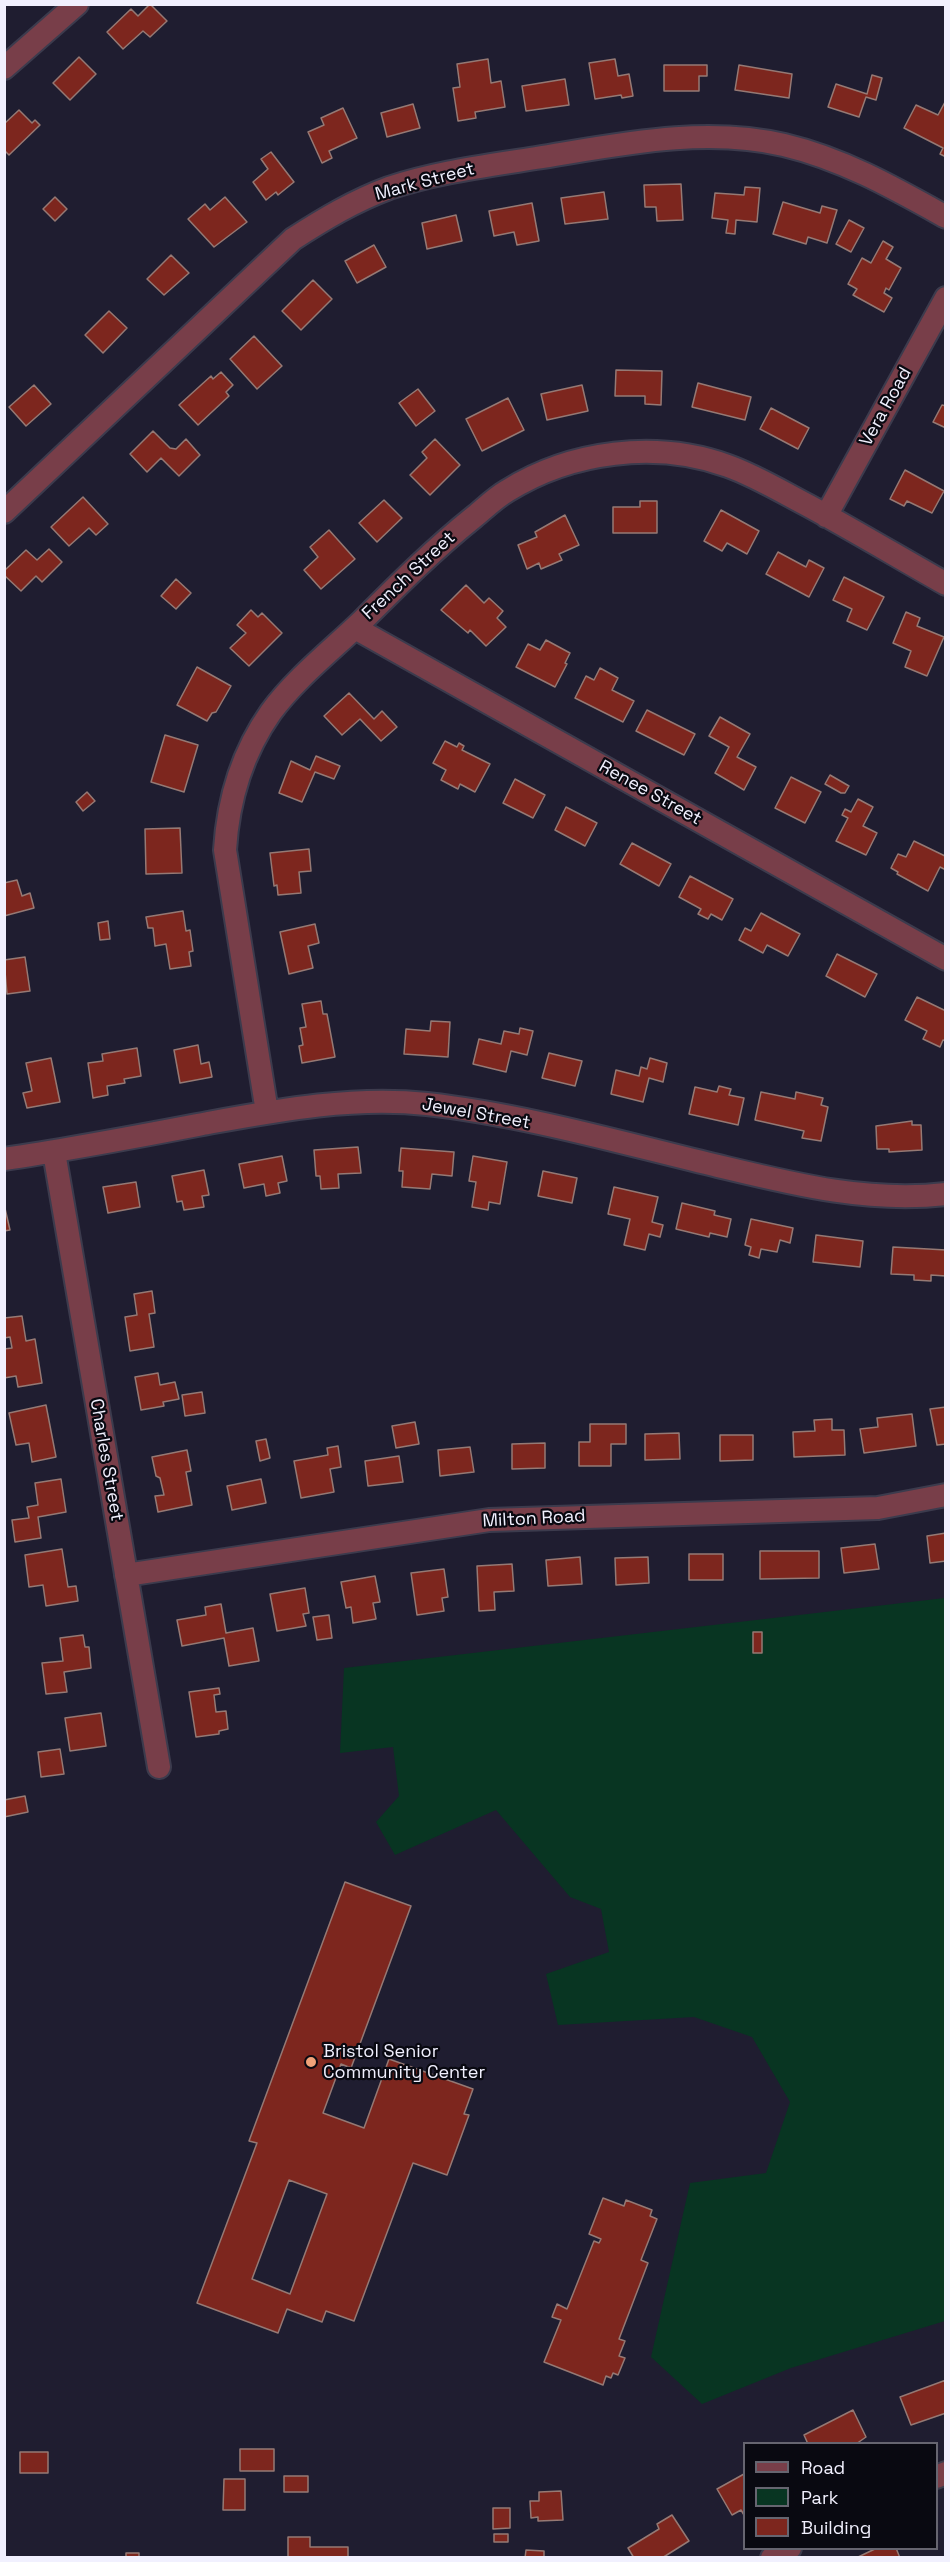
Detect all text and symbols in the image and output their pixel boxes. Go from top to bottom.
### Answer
street label: Mark Street [373,158,477,206]
street label: Vera Road [856,364,916,450]
street label: French Street [358,527,460,625]
street label: Renee Street [595,756,705,830]
street label: Jewel Street [420,1094,532,1134]
street label: Charles Street [85,1397,127,1523]
street label: Milton Road [482,1506,586,1532]
place label: Bristol Senior Community Center [323,2041,485,2084]
marker: Bristol Senior Community Center [304,2055,318,2069]
legend [743,2442,938,2550]
text: Road [801,2456,845,2479]
text: Park [801,2486,838,2509]
text: Building [801,2516,871,2539]

